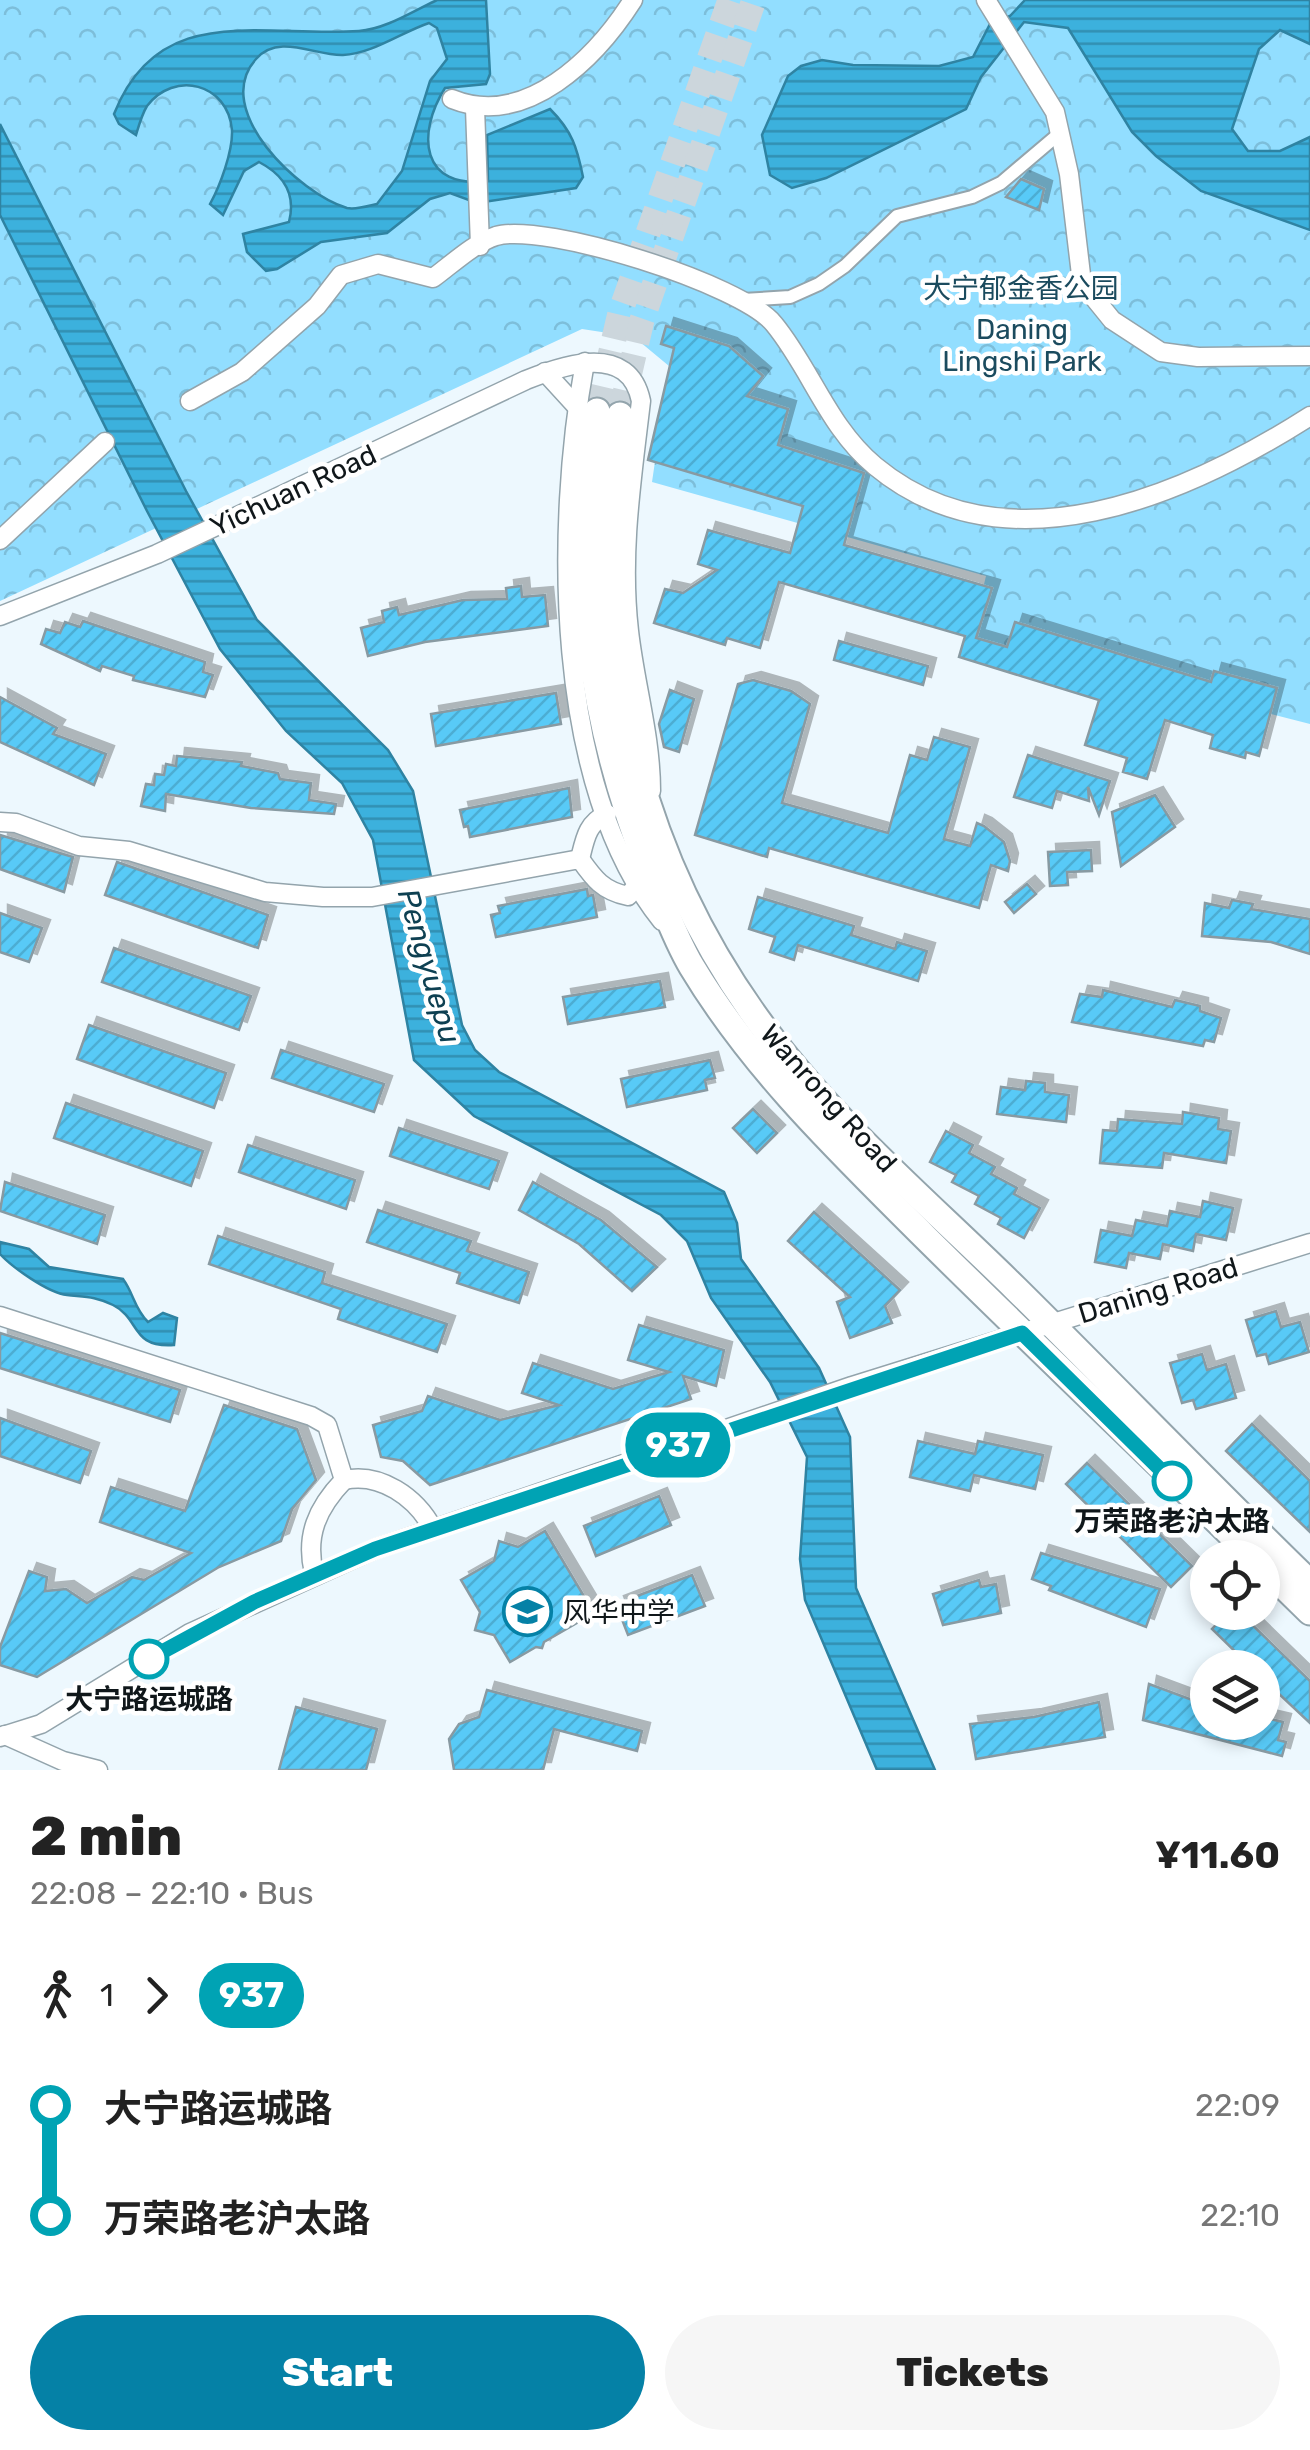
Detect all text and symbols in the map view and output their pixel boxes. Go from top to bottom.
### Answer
park label: 大宁郁金香公园 [923,272,1119,305]
park label: Daning Lingshi Park [942,313,1102,378]
street label: Yichuan Road [205,438,381,543]
water label: Pengyuepu [390,884,468,1048]
street label: Wanrong Road [754,1018,904,1179]
street label: Daning Road [1074,1251,1242,1330]
line badge: 937 [620,1412,736,1478]
text: 937 [645,1424,711,1466]
marker: 万荣路老沪太路 [1153,1462,1191,1500]
place label: 万荣路老沪太路 [1074,1505,1270,1538]
map controls [1190,1540,1280,1740]
button: locate [1190,1540,1280,1630]
school or university icon: 风华中学 [502,1586,554,1638]
place label: 风华中学 [563,1596,675,1629]
marker: 大宁路运城路 [130,1640,168,1678]
button: layers [1190,1650,1280,1740]
place label: 大宁路运城路 [65,1683,233,1716]
text: 2 min [30,1804,182,1869]
text: ¥11.60 [1155,1832,1280,1878]
text: 22:08 – 22:10 · Bus [30,1874,313,1912]
icon: walk [30,1968,85,2023]
icon: forward [129,1968,184,2023]
text: 937 [219,1974,284,2016]
text: 1 [100,1976,114,2014]
text: 大宁路运城路 [104,2086,332,2132]
text: 22:09 [1195,2086,1280,2124]
text: 万荣路老沪太路 [104,2196,370,2242]
text: 22:10 [1200,2196,1280,2234]
button: Start [30,2315,645,2430]
button: Tickets [665,2315,1280,2430]

